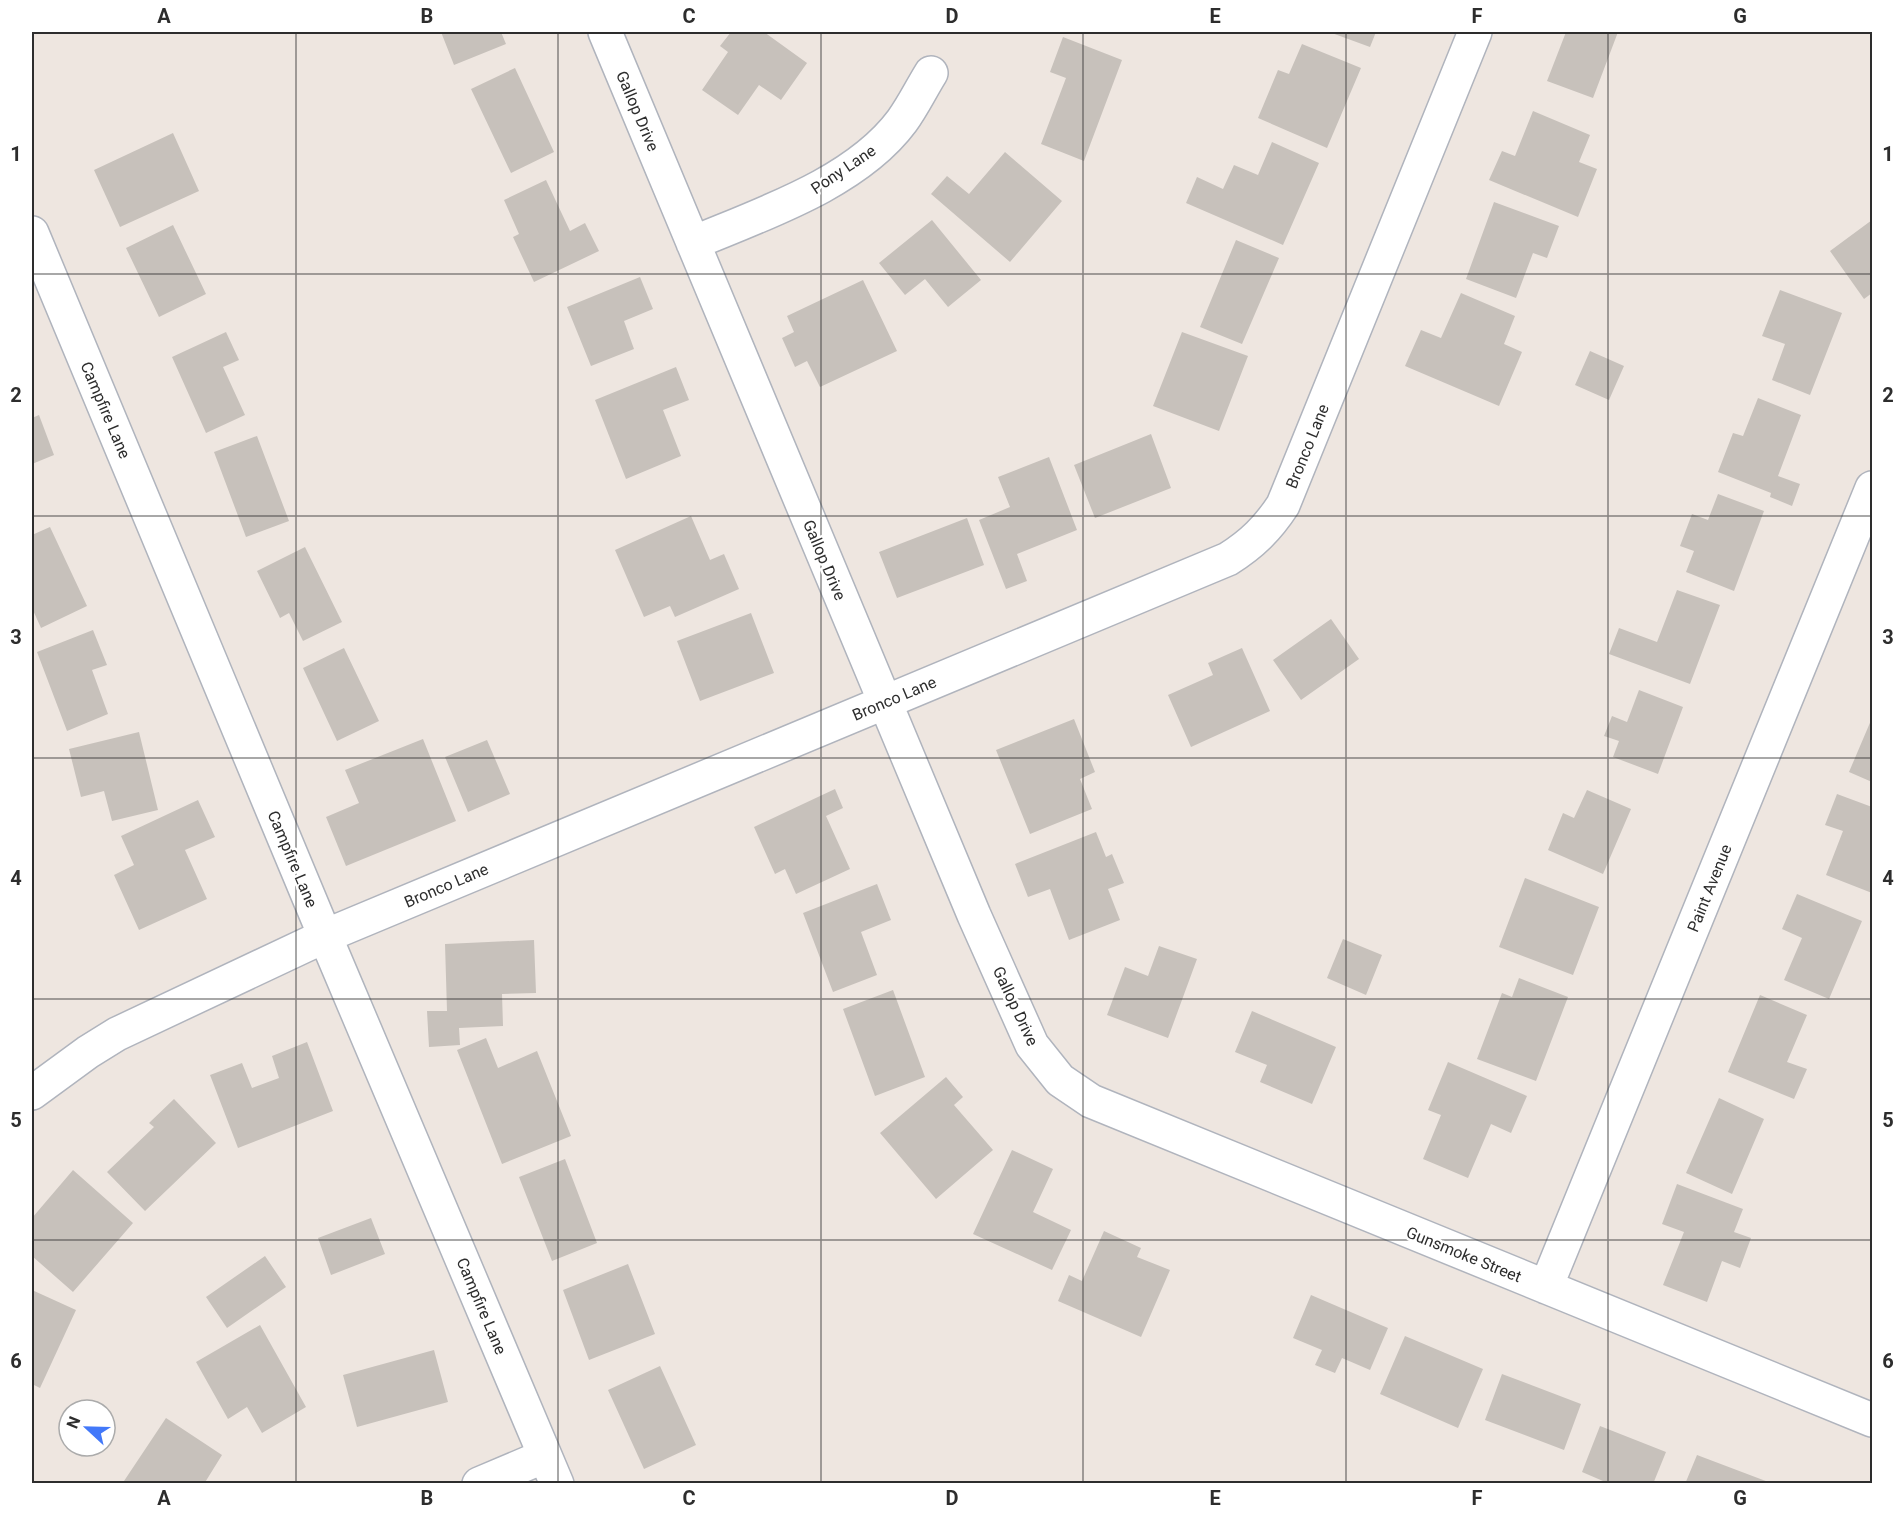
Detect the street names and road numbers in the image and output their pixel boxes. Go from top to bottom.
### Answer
street label: Gallop Drive [612,68,663,154]
street label: Pony Lane [807,141,879,198]
street label: Campfire Lane [77,359,134,461]
street label: Bronco Lane [1282,401,1333,491]
street label: Gallop Drive [799,517,850,603]
street label: Bronco Lane [849,672,939,725]
street label: Campfire Lane [264,808,321,910]
street label: Paint Avenue [1683,842,1736,935]
street label: Bronco Lane [401,859,491,912]
street label: Gallop Drive [989,963,1042,1049]
street label: Gunsmoke Street [1403,1223,1524,1286]
street label: Campfire Lane [453,1255,510,1357]

